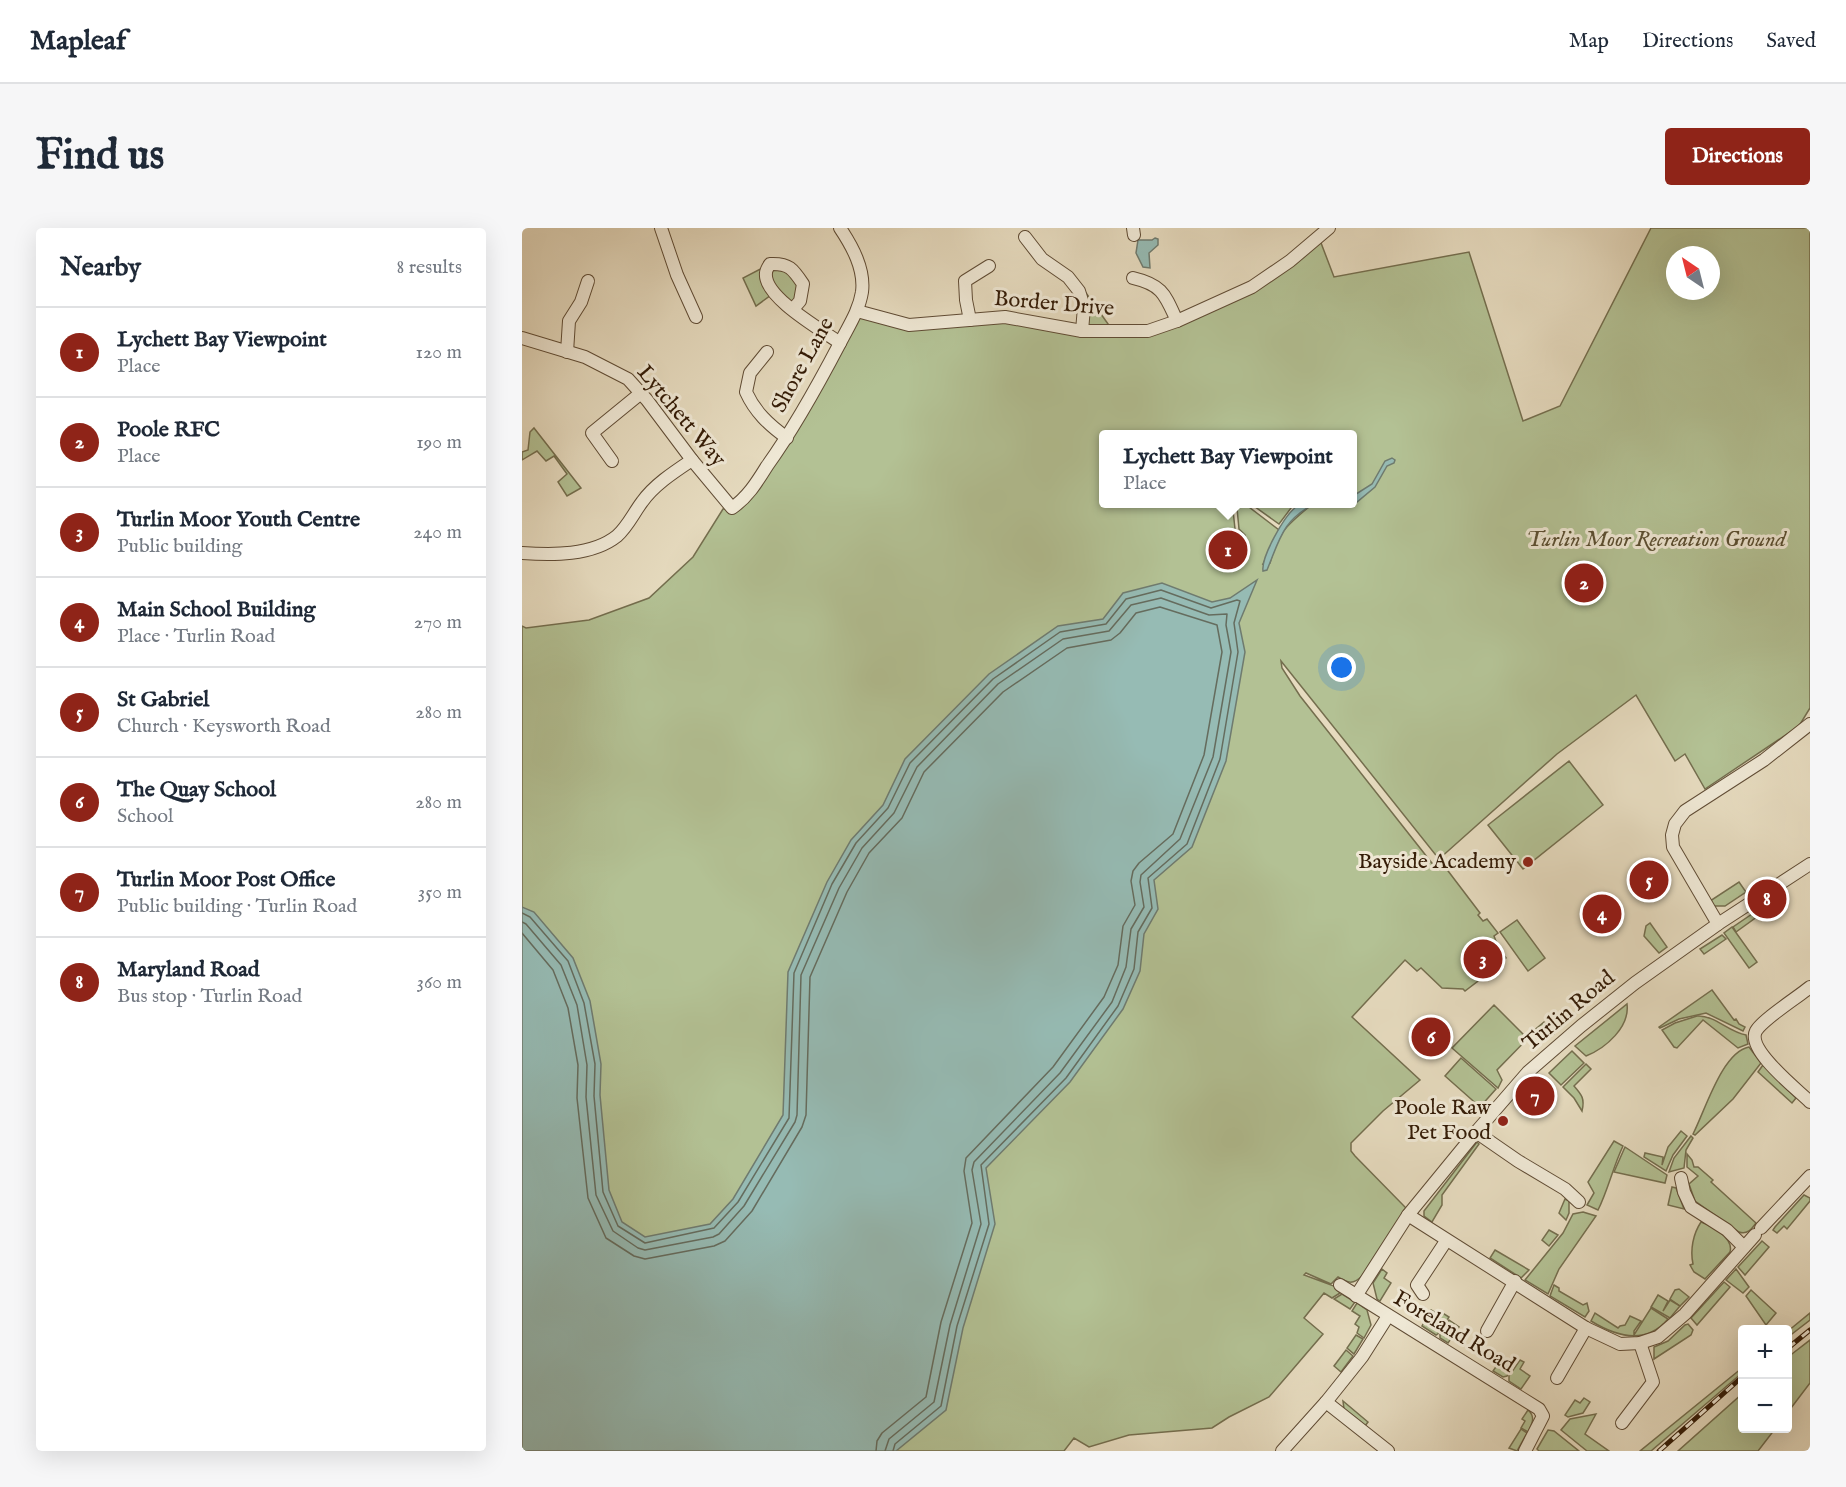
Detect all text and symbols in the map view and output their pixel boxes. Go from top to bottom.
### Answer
text: Mapleaf [30,24,126,59]
text: Map [1569,28,1609,55]
text: Directions [1642,28,1733,55]
text: Saved [1766,28,1816,55]
button: Directions [1665,128,1810,185]
text: Find us [36,130,164,183]
north arrow [1666,246,1720,300]
text: Nearby [60,251,141,284]
text: 8 results [396,255,462,280]
street label: Border Drive [993,285,1115,323]
street label: Shore Lane [765,312,841,418]
text: Lychett Bay Viewpoint [117,326,327,354]
text: 1 [76,340,83,365]
text: 120 m [416,340,462,365]
text: Place [117,354,160,379]
street label: Lytchett Way [630,359,732,473]
text: Poole RFC [117,416,220,444]
text: 2 [75,430,84,455]
text: 190 m [416,430,462,455]
popup [1099,430,1357,508]
text: Lychett Bay Viewpoint [1123,443,1333,471]
text: Place [117,444,160,469]
text: Place [1123,471,1167,496]
text: Turlin Moor Youth Centre [117,506,360,534]
text: 3 [76,520,83,545]
text: 240 m [413,520,462,545]
park label: Turlin Moor Recreation Ground [1526,526,1787,554]
pin: 1 [1208,528,1248,572]
text: Public building [117,534,242,559]
pin: 2 [1564,560,1604,606]
text: Main School Building [117,596,315,624]
text: 4 [75,610,84,635]
text: 270 m [414,610,462,635]
text: Place · Turlin Road [117,624,275,649]
your location [1327,653,1356,682]
text: St Gabriel [117,686,209,714]
text: 5 [76,700,83,725]
text: 280 m [415,700,462,725]
text: Church · Keysworth Road [117,714,331,739]
text: The Quay School [117,776,276,804]
text: 6 [75,790,84,815]
text: 280 m [415,790,462,815]
text: School [117,804,173,829]
place label: Bayside Academy [1358,848,1516,876]
marker: Bayside Academy [1521,855,1535,869]
pin: 5 [1630,858,1668,902]
text: Turlin Moor Post Office [117,866,335,894]
pin: 8 [1748,876,1786,922]
text: 7 [75,880,84,905]
text: 350 m [418,880,462,905]
pin: 4 [1582,892,1622,936]
text: Public building · Turlin Road [117,894,357,919]
pin: 3 [1464,936,1502,982]
text: Maryland Road [117,956,259,984]
street label: Turlin Road [1517,964,1621,1058]
text: 8 [76,970,83,995]
text: 360 m [416,970,462,995]
text: Bus stop · Turlin Road [117,984,302,1009]
pin: 6 [1412,1014,1450,1060]
pin: 7 [1516,1074,1554,1118]
place label: Poole Raw Pet Food [1394,1094,1492,1147]
marker: Poole Raw Pet Food [1496,1114,1510,1128]
street label: Foreland Road [1388,1285,1520,1379]
map controls [1738,1325,1792,1433]
button: + [1738,1325,1792,1379]
button: − [1738,1379,1792,1433]

